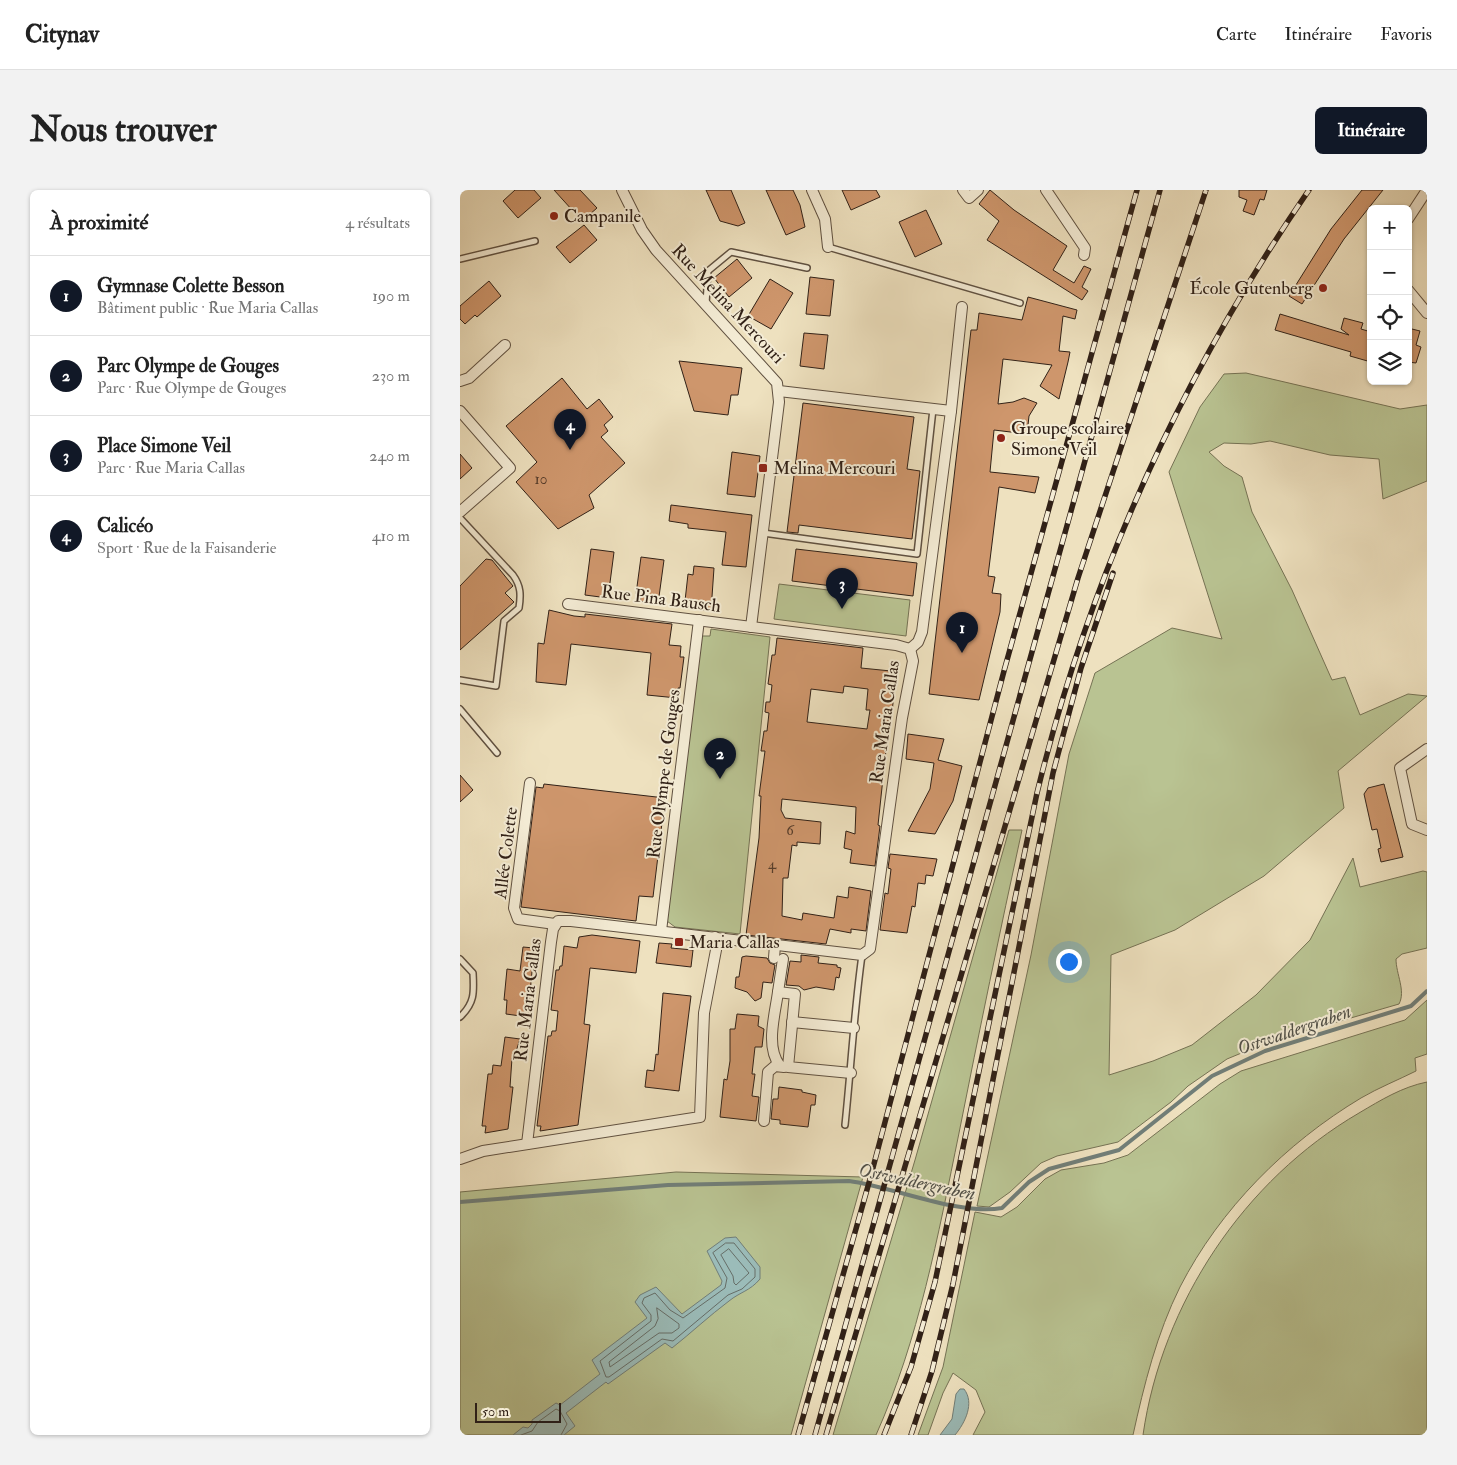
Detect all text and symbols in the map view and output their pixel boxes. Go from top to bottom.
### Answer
text: Citynav [25,19,99,50]
text: Carte [1216,23,1257,46]
text: Itinéraire [1285,23,1352,46]
text: Favoris [1380,23,1432,46]
button: Itinéraire [1315,107,1427,154]
text: Nous trouver [30,108,217,152]
place label: Campanile [564,205,642,228]
map controls [1367,205,1412,385]
button: + [1367,205,1412,250]
text: À proximité [50,209,148,236]
marker: Campanile [548,210,560,222]
text: 4 résultats [345,213,410,233]
street label: Rue Melina Mercouri [666,239,790,369]
button: − [1367,250,1412,295]
text: Gymnase Colette Besson [97,274,284,298]
place label: École Gutenberg [1190,277,1314,300]
marker: École Gutenberg [1317,282,1329,294]
text: 1 [63,286,69,306]
text: 190 m [372,286,410,306]
button: locate [1367,295,1412,340]
text: Bâtiment public · Rue Maria Callas [97,298,318,318]
button: layers [1367,340,1412,385]
text: Parc Olympe de Gouges [97,354,279,378]
text: 2 [62,366,70,386]
text: 230 m [372,366,410,386]
text: Parc · Rue Olympe de Gouges [97,378,286,398]
pin: 4 [554,409,586,450]
place label: Groupe scolaire Simone Veil [1011,417,1125,461]
marker: Groupe scolaire Simone Veil [995,432,1007,444]
text: Place Simone Veil [97,434,231,458]
text: 3 [63,446,69,466]
text: 240 m [369,446,410,466]
place label: Melina Mercouri [773,457,896,480]
text: Parc · Rue Maria Callas [97,458,245,478]
marker: Melina Mercouri [757,462,769,474]
house number: 10 [535,470,547,489]
text: Calicéo [97,514,153,538]
text: 4 [62,526,70,546]
text: 410 m [372,526,410,546]
text: Sport · Rue de la Faisanderie [97,538,276,558]
pin: 3 [826,568,858,609]
street label: Rue Pina Bausch [600,580,723,618]
pin: 1 [946,612,978,653]
street label: Rue Maria Callas [865,659,905,785]
street label: Rue Olympe de Gouges [642,688,686,860]
pin: 2 [704,738,736,779]
street label: Allée Colette [489,805,523,901]
house number: 6 [786,821,795,840]
house number: 4 [768,855,777,874]
place label: Maria Callas [689,931,780,954]
marker: Maria Callas [673,936,685,948]
street label: Rue Maria Callas [509,937,547,1063]
your location [1056,949,1082,975]
water label: Ostwaldergraben [1234,999,1354,1061]
water label: Ostwaldergraben [856,1158,978,1206]
scale bar [475,1400,561,1423]
text: 50 m [482,1403,509,1420]

